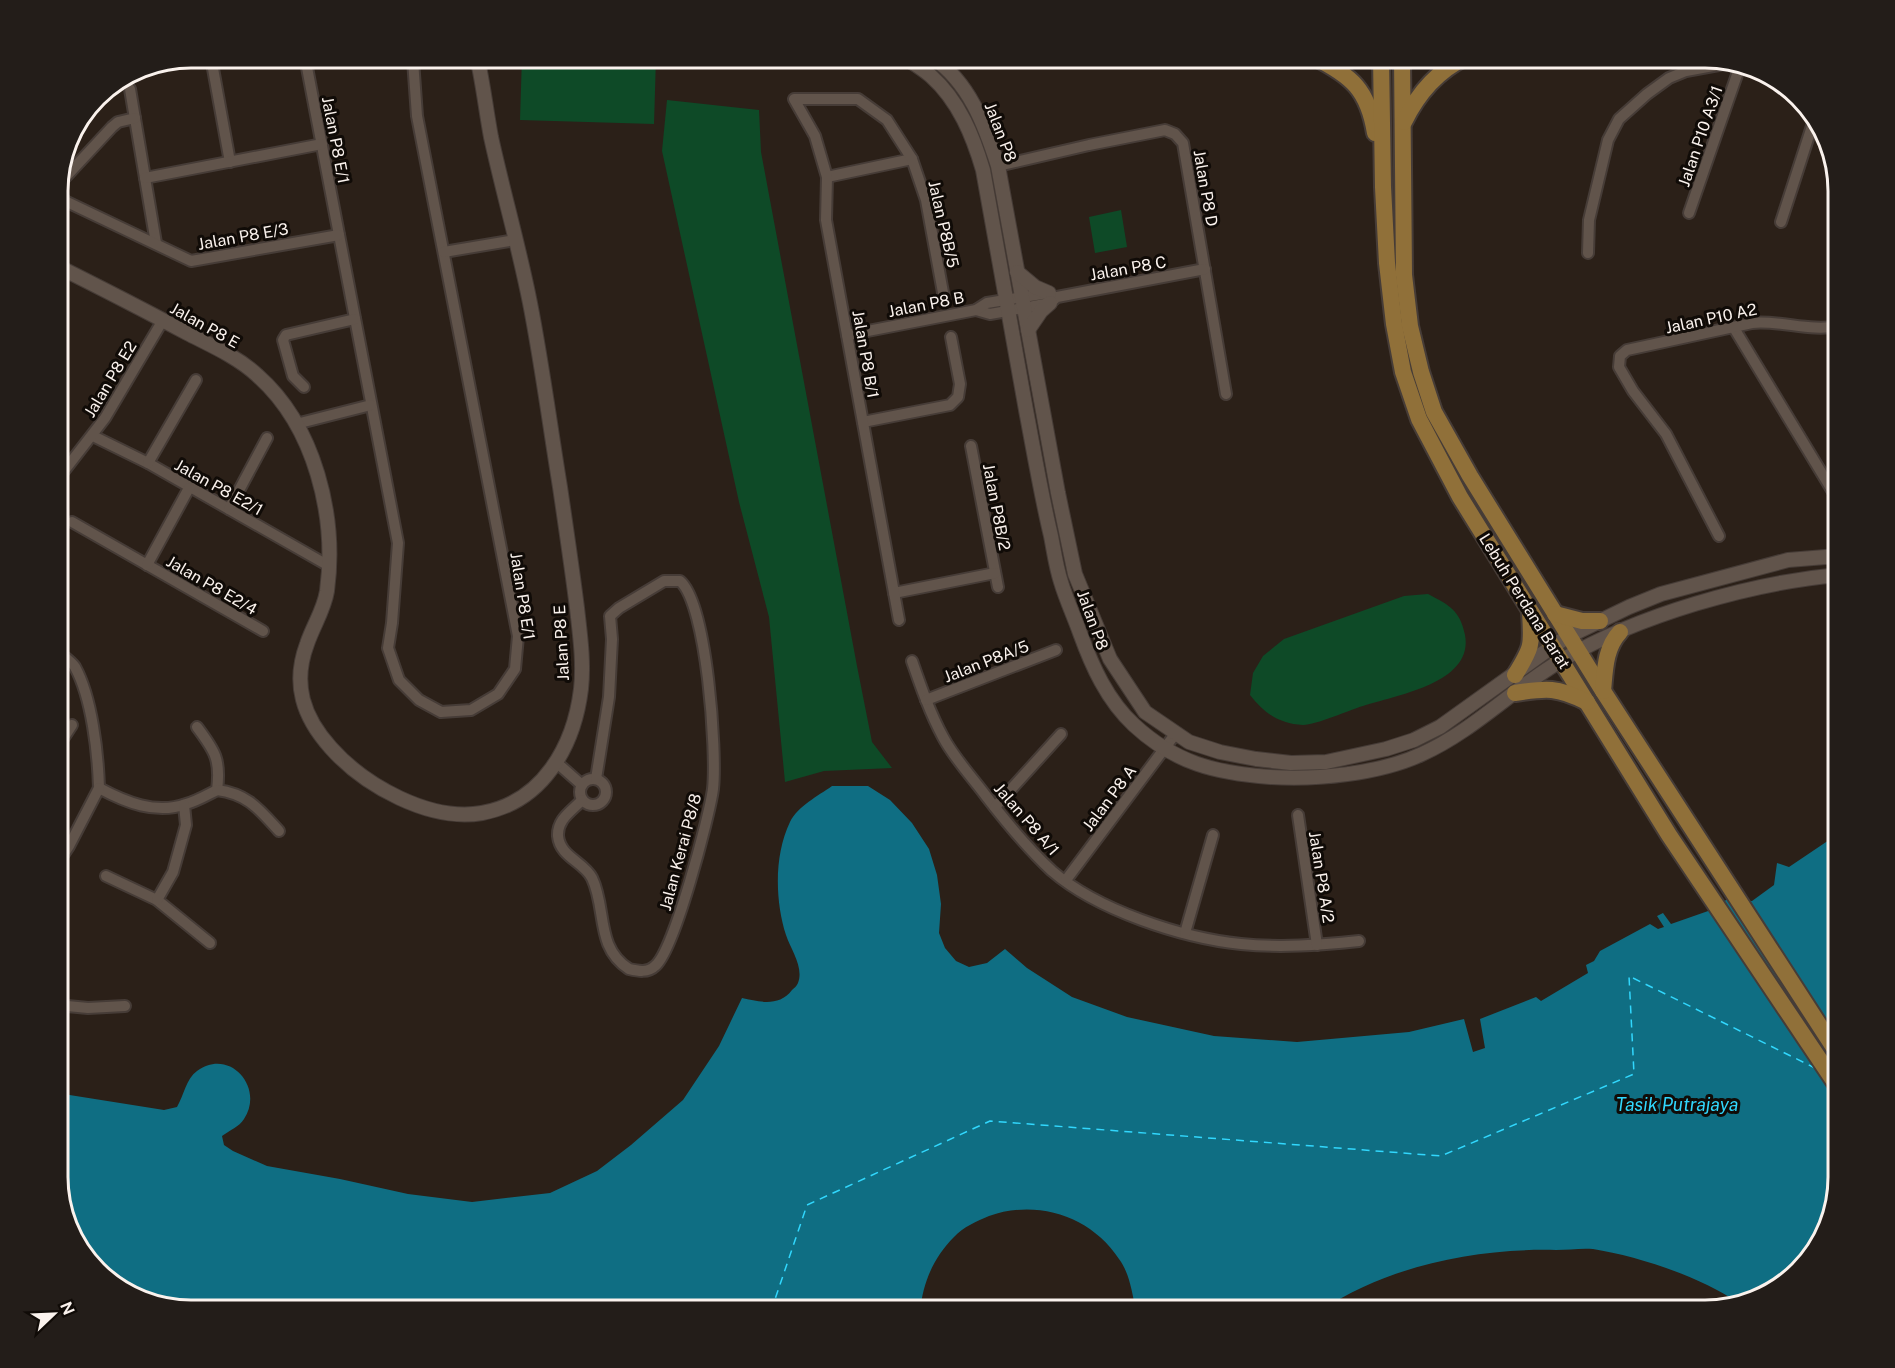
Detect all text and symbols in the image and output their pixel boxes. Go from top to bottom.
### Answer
street label: Jalan P10 A3/1 [1674,83,1727,189]
street label: Jalan P8 E/1 [318,95,353,185]
street label: Jalan P8 [980,100,1021,165]
street label: Jalan P8 D [1189,148,1222,228]
street label: Jalan P8B/5 [924,179,963,270]
street label: Jalan P8 E/3 [196,219,290,254]
street label: Jalan P8 C [1088,252,1168,285]
street label: Jalan P8 B [887,288,966,321]
street label: Jalan P8 E [167,299,243,352]
street label: Jalan P10 A2 [1664,300,1759,337]
street label: Jalan P8 B/1 [848,309,883,400]
street label: Jalan P8 E2 [80,338,141,421]
street label: Jalan P8 E2/1 [171,455,266,519]
street label: Jalan P8B/2 [979,462,1014,552]
street label: Lebuh Perdana Barat [1475,530,1574,672]
street label: Jalan P8 E/1 [506,551,539,641]
street label: Jalan P8 E2/4 [163,552,260,619]
street label: Jalan P8 [1073,588,1112,653]
street label: Jalan P8 E [550,604,573,682]
street label: Jalan P8A/5 [941,637,1031,686]
street label: Jalan P8 A [1078,762,1140,835]
street label: Jalan P8 A/1 [990,779,1063,859]
street label: Jalan Kerai P8/8 [656,791,705,913]
street label: Jalan P8 A/2 [1305,830,1338,924]
water label: Tasik Putrajaya [1616,1094,1738,1115]
north arrow [24,1284,84,1344]
text: N [56,1299,79,1318]

